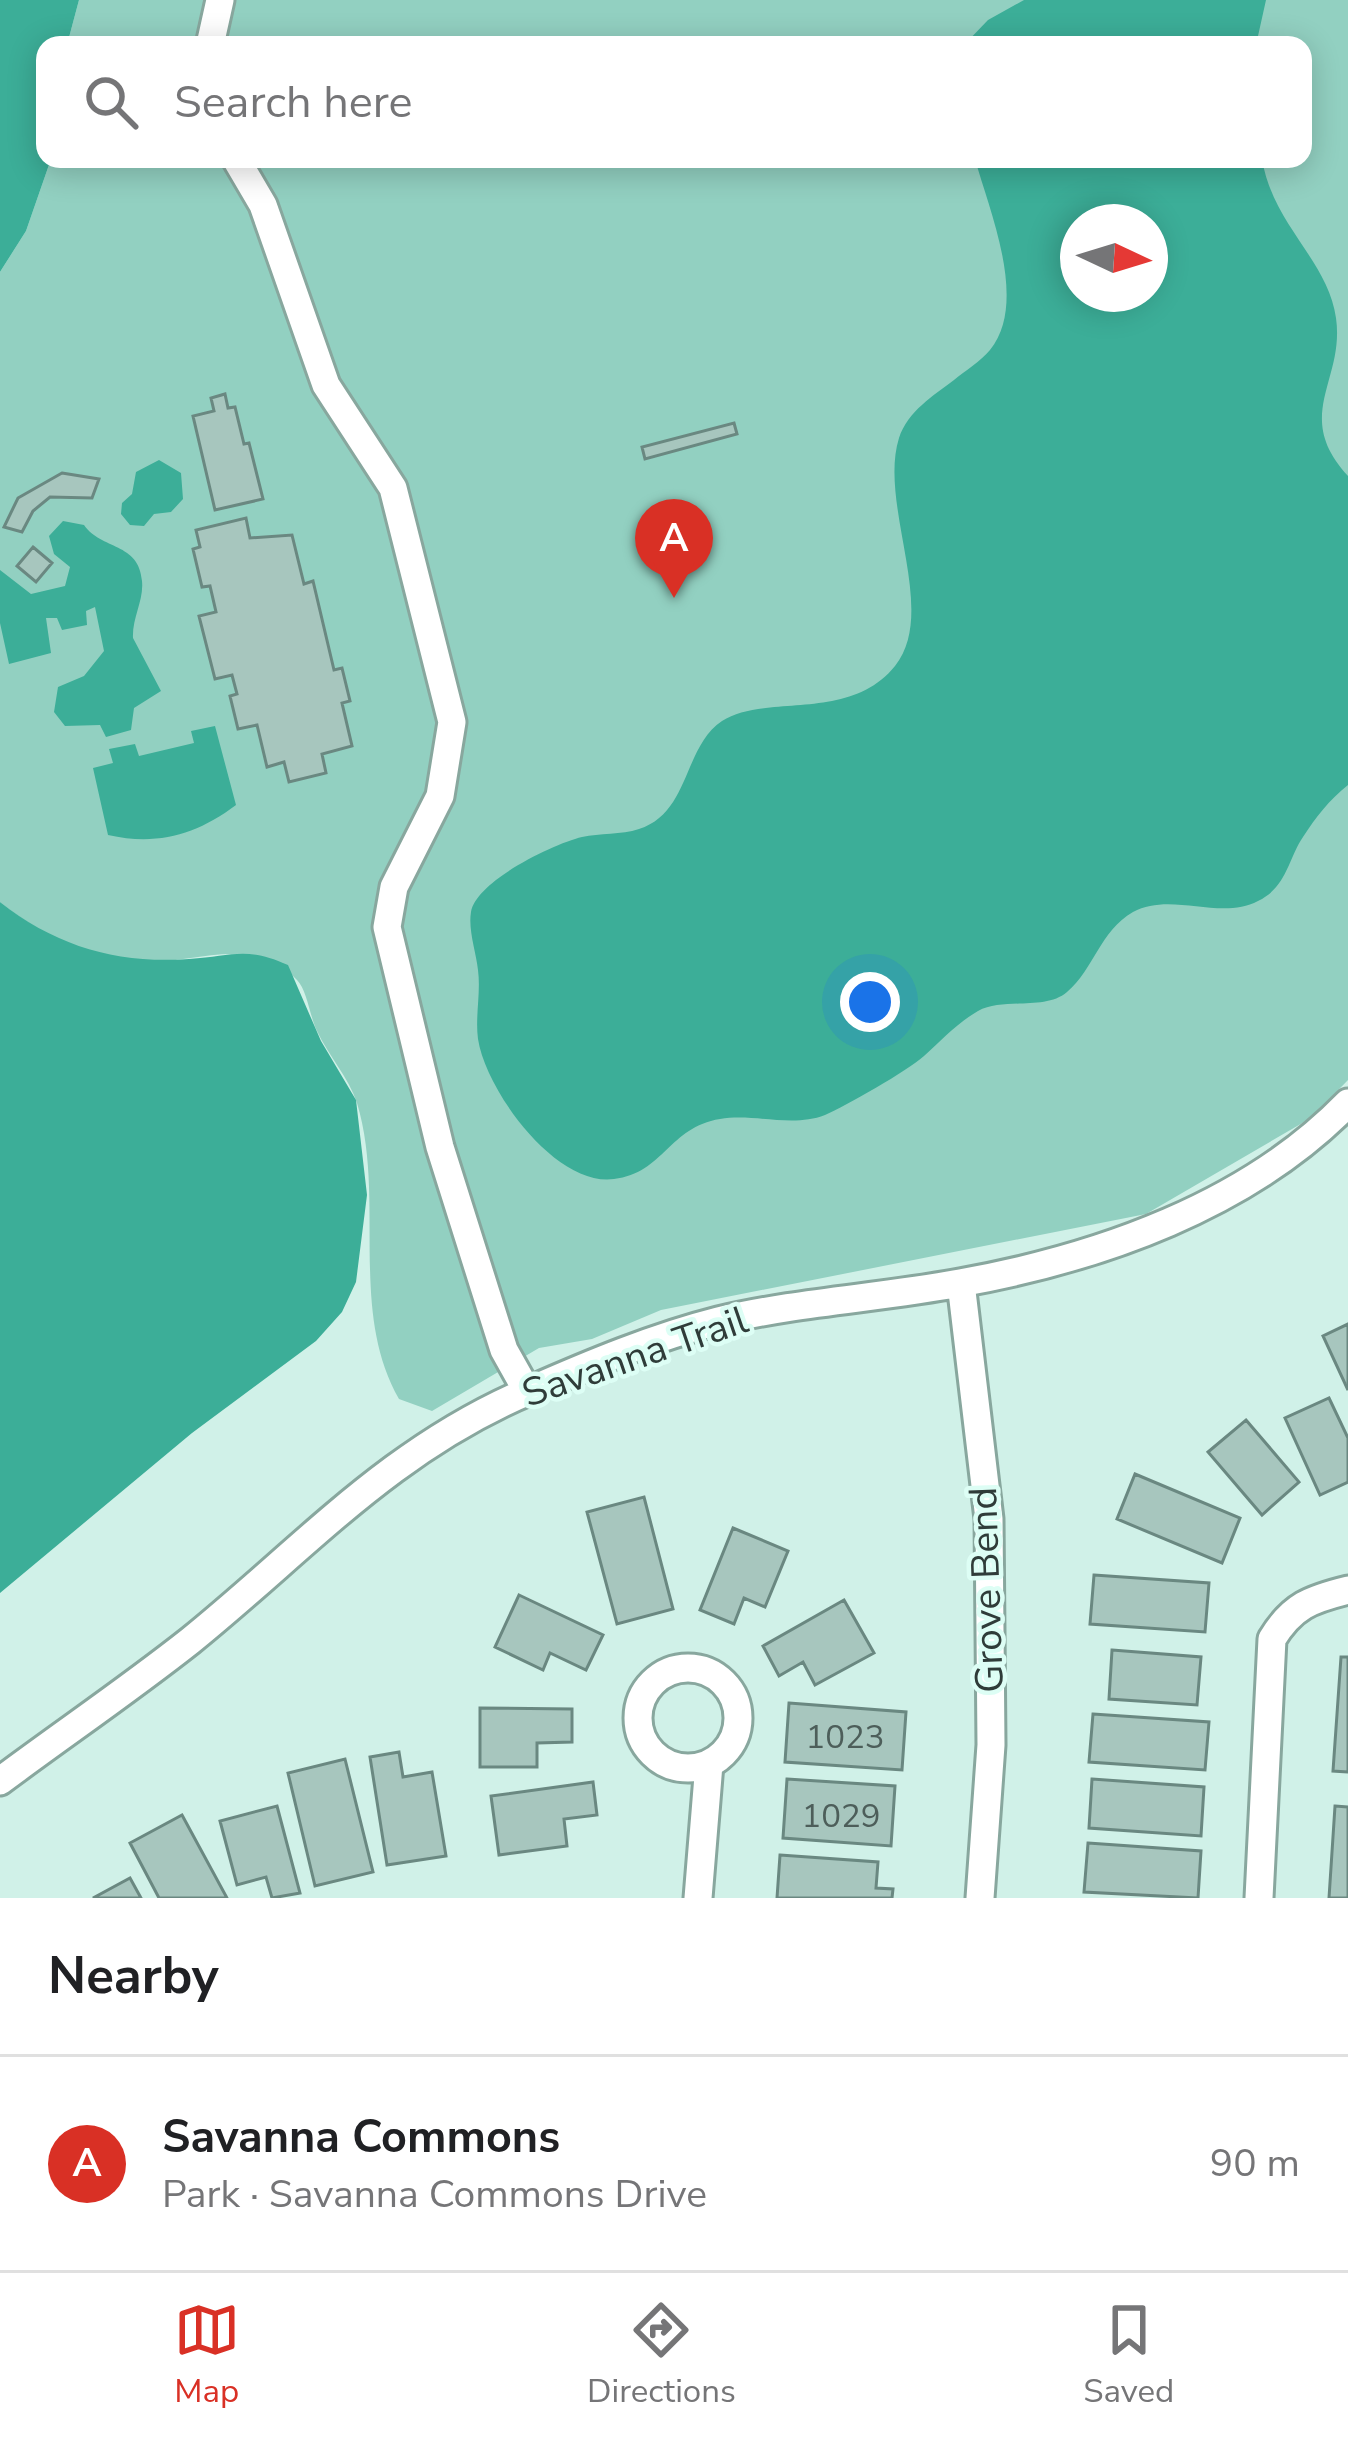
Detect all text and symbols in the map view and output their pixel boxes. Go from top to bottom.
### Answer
search box [36,36,1312,168]
icon: search [78,69,144,135]
text: Search here [174,72,413,133]
north arrow [1060,204,1168,312]
pin: A [635,499,713,598]
your location [840,972,900,1032]
street label: Savanna Trail [515,1293,755,1420]
street label: Grove Bend [957,1486,1017,1694]
house number: 1023 [805,1715,885,1760]
house number: 1029 [801,1794,881,1839]
text: Nearby [48,1941,219,2011]
text: Savanna Commons [162,2107,560,2168]
text: A [72,2137,102,2190]
text: 90 m [1210,2137,1300,2190]
text: Park · Savanna Commons Drive [162,2168,707,2221]
tab: Map [174,2297,240,2414]
tab: Directions [587,2297,736,2414]
tab: Saved [1083,2297,1174,2414]

